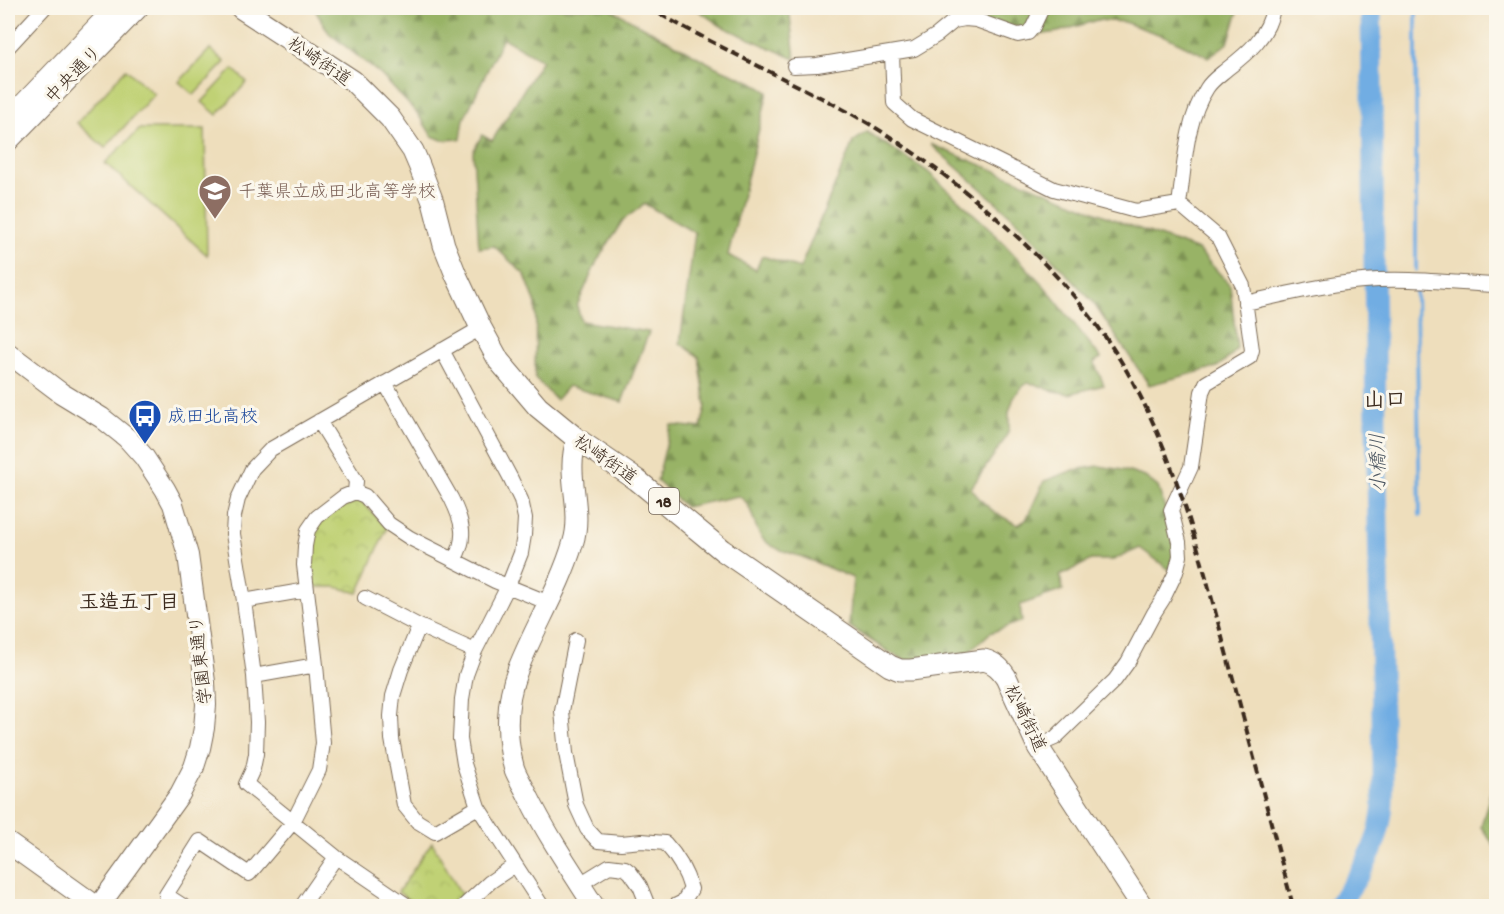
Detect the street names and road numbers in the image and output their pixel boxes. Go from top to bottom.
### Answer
street label: 松崎街道 [283,33,355,92]
street label: 中央通り [42,42,107,109]
street label: 松崎街道 [569,431,641,490]
road number: 18 [649,488,679,514]
street label: 学園東通り [186,614,218,706]
street label: 松崎街道 [999,682,1050,756]

